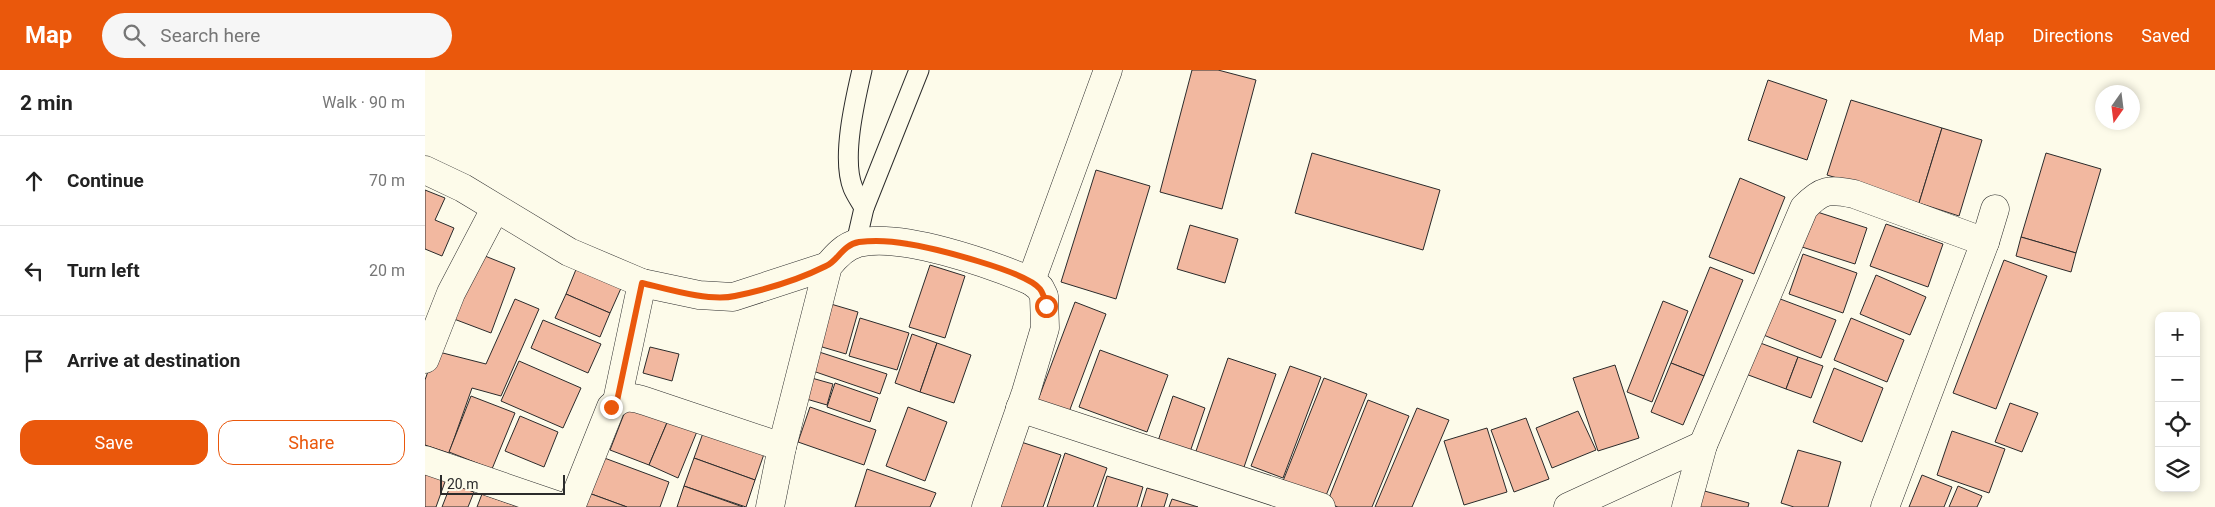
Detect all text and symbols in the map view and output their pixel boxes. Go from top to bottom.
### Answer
search box [102,13,452,58]
text: Map [25,21,72,49]
icon: search [120,21,148,49]
text: Search here [160,24,260,47]
text: Map [1969,25,2004,46]
text: Directions [2032,25,2113,46]
text: Saved [2141,25,2190,46]
north arrow [2095,85,2140,130]
text: 2 min [20,91,73,115]
text: Walk · 90 m [322,93,405,112]
icon: ahead [20,167,48,195]
text: Continue [67,169,144,192]
text: 70 m [369,171,405,190]
icon: left [20,257,48,285]
text: Turn left [67,259,140,282]
text: 20 m [369,261,405,280]
route start [1035,295,1058,318]
map controls [2155,312,2200,492]
button: + [2155,312,2200,357]
icon: arrive [20,347,48,375]
text: Arrive at destination [67,349,240,372]
button: − [2155,357,2200,402]
route end [600,396,623,419]
button: locate [2155,402,2200,447]
button: Save [20,420,208,465]
button: Share [218,420,405,465]
button: layers [2155,447,2200,492]
scale bar [440,472,565,495]
text: 20 m [447,476,479,492]

